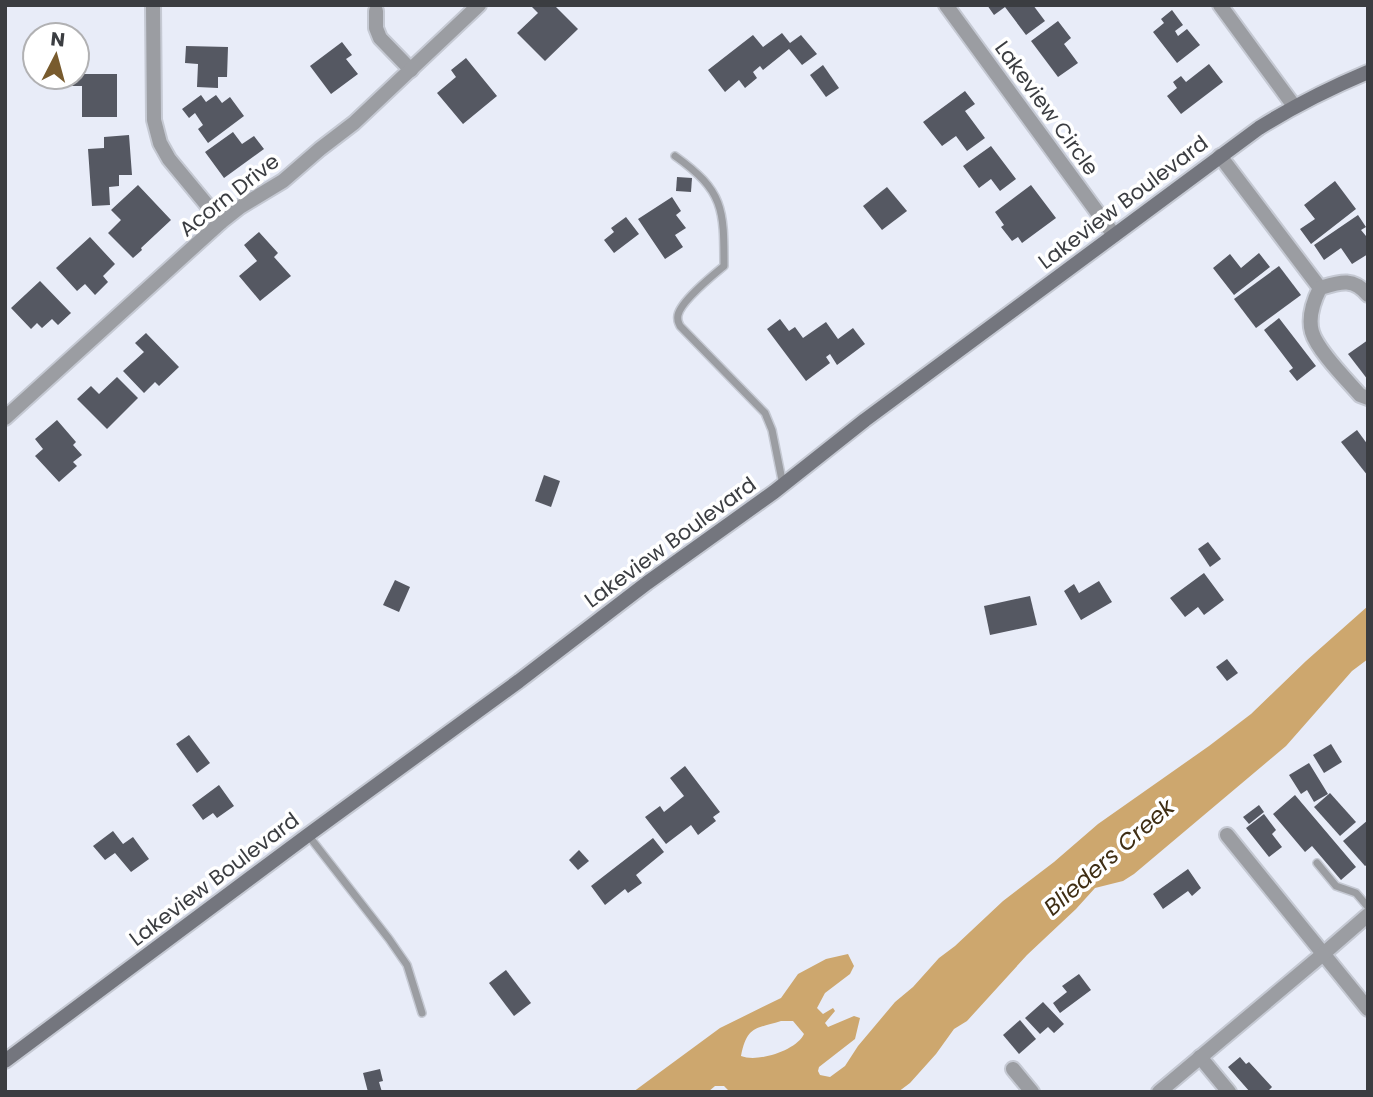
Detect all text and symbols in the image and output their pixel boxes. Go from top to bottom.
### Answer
north arrow [21,21,91,91]
text: N [49,25,66,54]
street label: Lakeview Circle [988,35,1106,181]
street label: Lakeview Boulevard [1032,128,1214,276]
street label: Acorn Drive [173,147,285,243]
street label: Lakeview Boulevard [578,470,762,614]
water label: Blieders Creek [1037,790,1182,923]
street label: Lakeview Boulevard [123,805,305,953]

